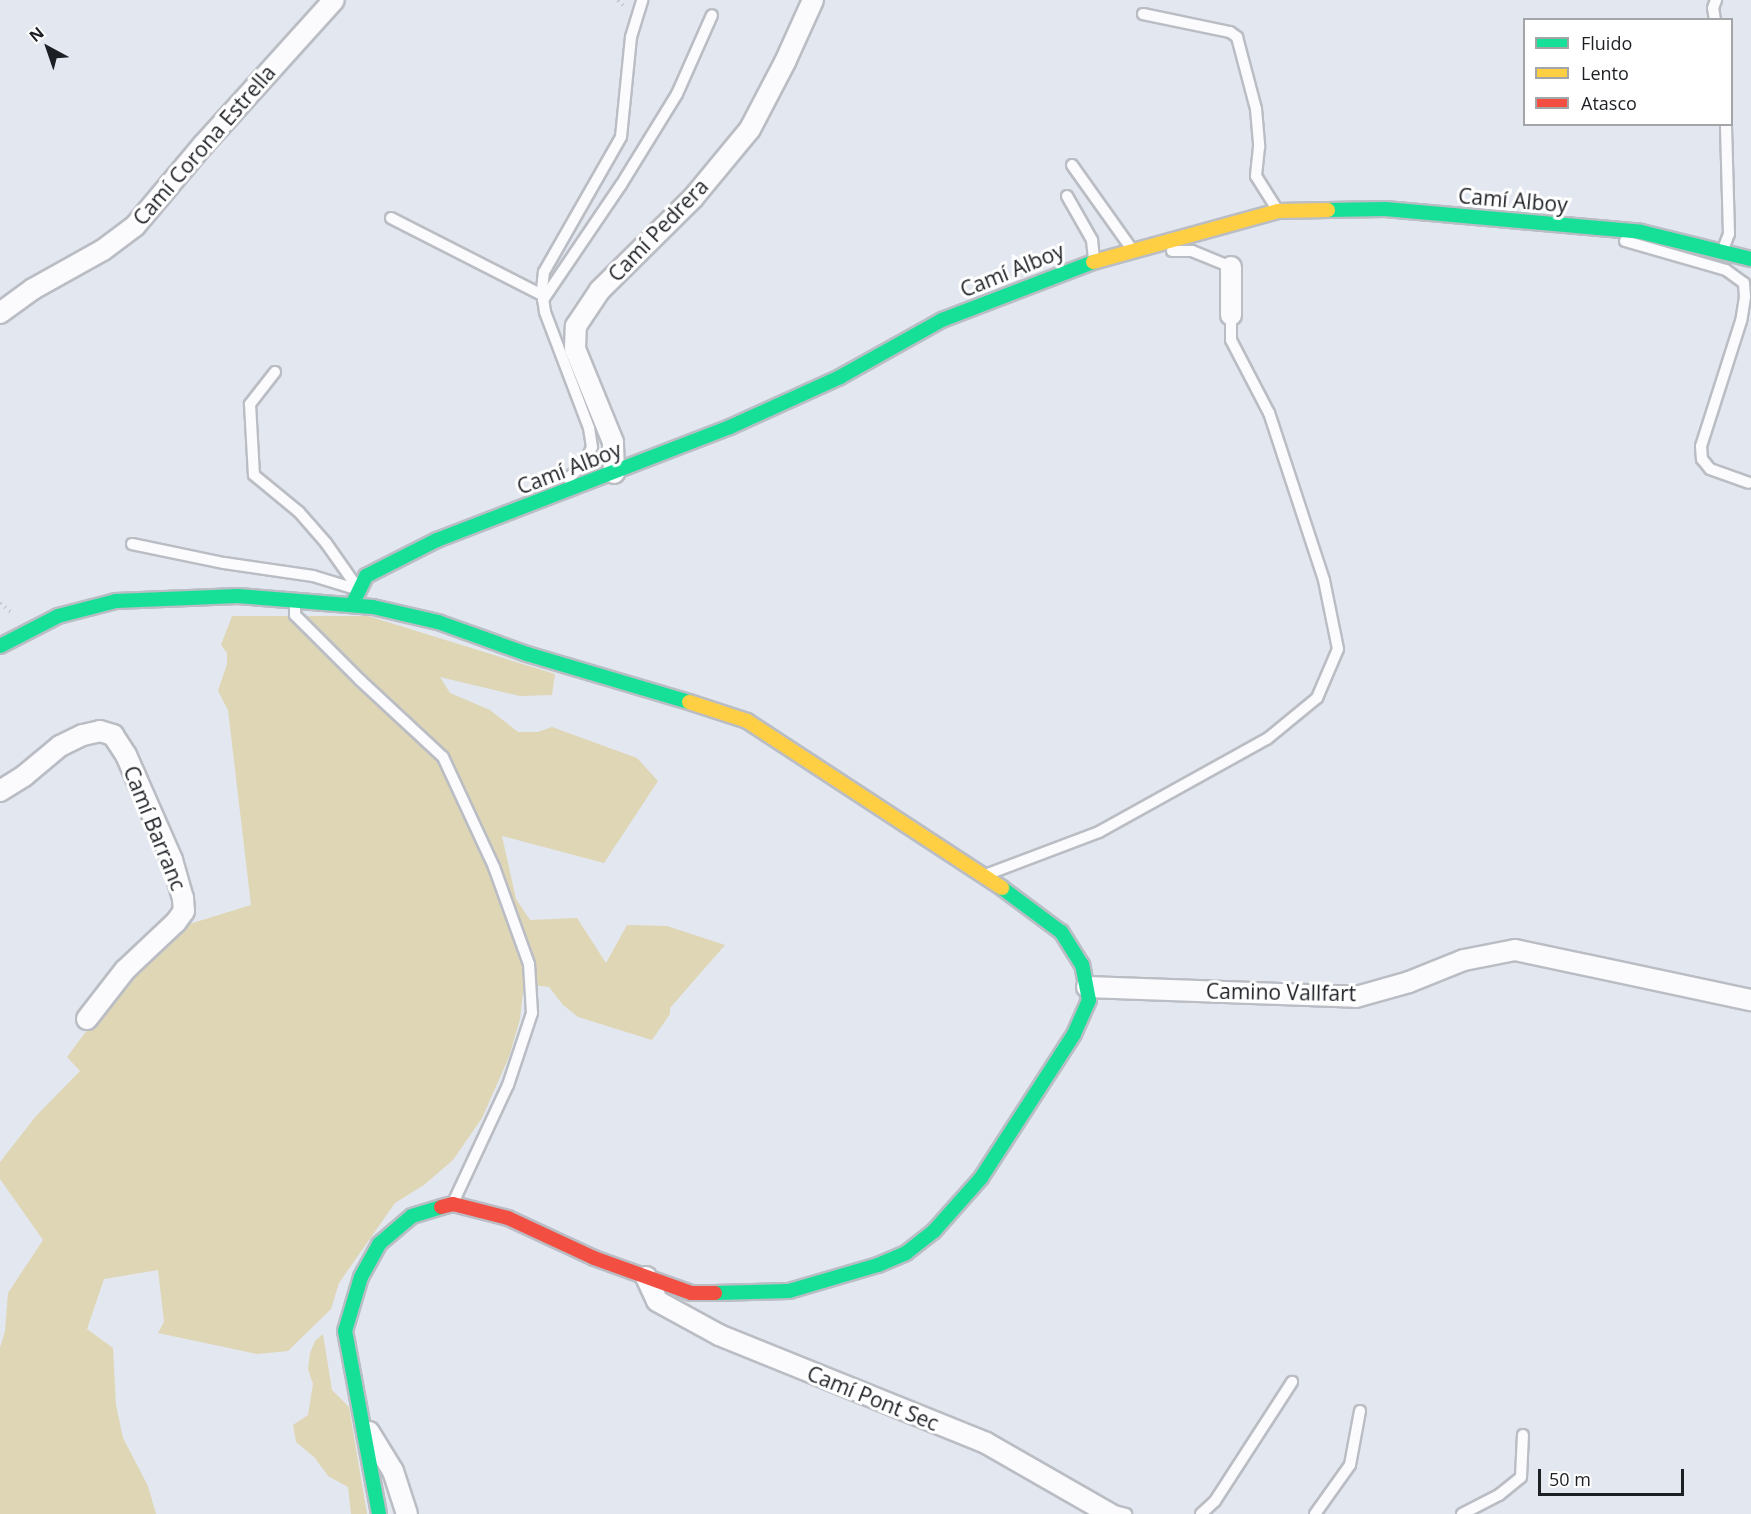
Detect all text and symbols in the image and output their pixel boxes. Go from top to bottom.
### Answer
north arrow [18,18,78,78]
legend [1523,18,1733,126]
text: N [24,22,48,47]
text: Fluido [1581,31,1632,55]
street label: Camí Corona Estrella [128,60,280,230]
text: Lento [1581,61,1629,85]
text: Atasco [1581,91,1637,115]
street label: Camí Pedrera [603,173,713,287]
street label: Camí Alboy [1457,183,1569,217]
street label: Camí Alboy [956,238,1068,302]
street label: Camí Alboy [513,437,625,499]
street label: Camí Barranc [119,762,191,894]
street label: Camino Vallfart [1206,978,1356,1006]
street label: Camí Pont Sec [804,1360,942,1436]
scale bar [1541,1457,1686,1495]
text: 50 m [1549,1467,1591,1491]

